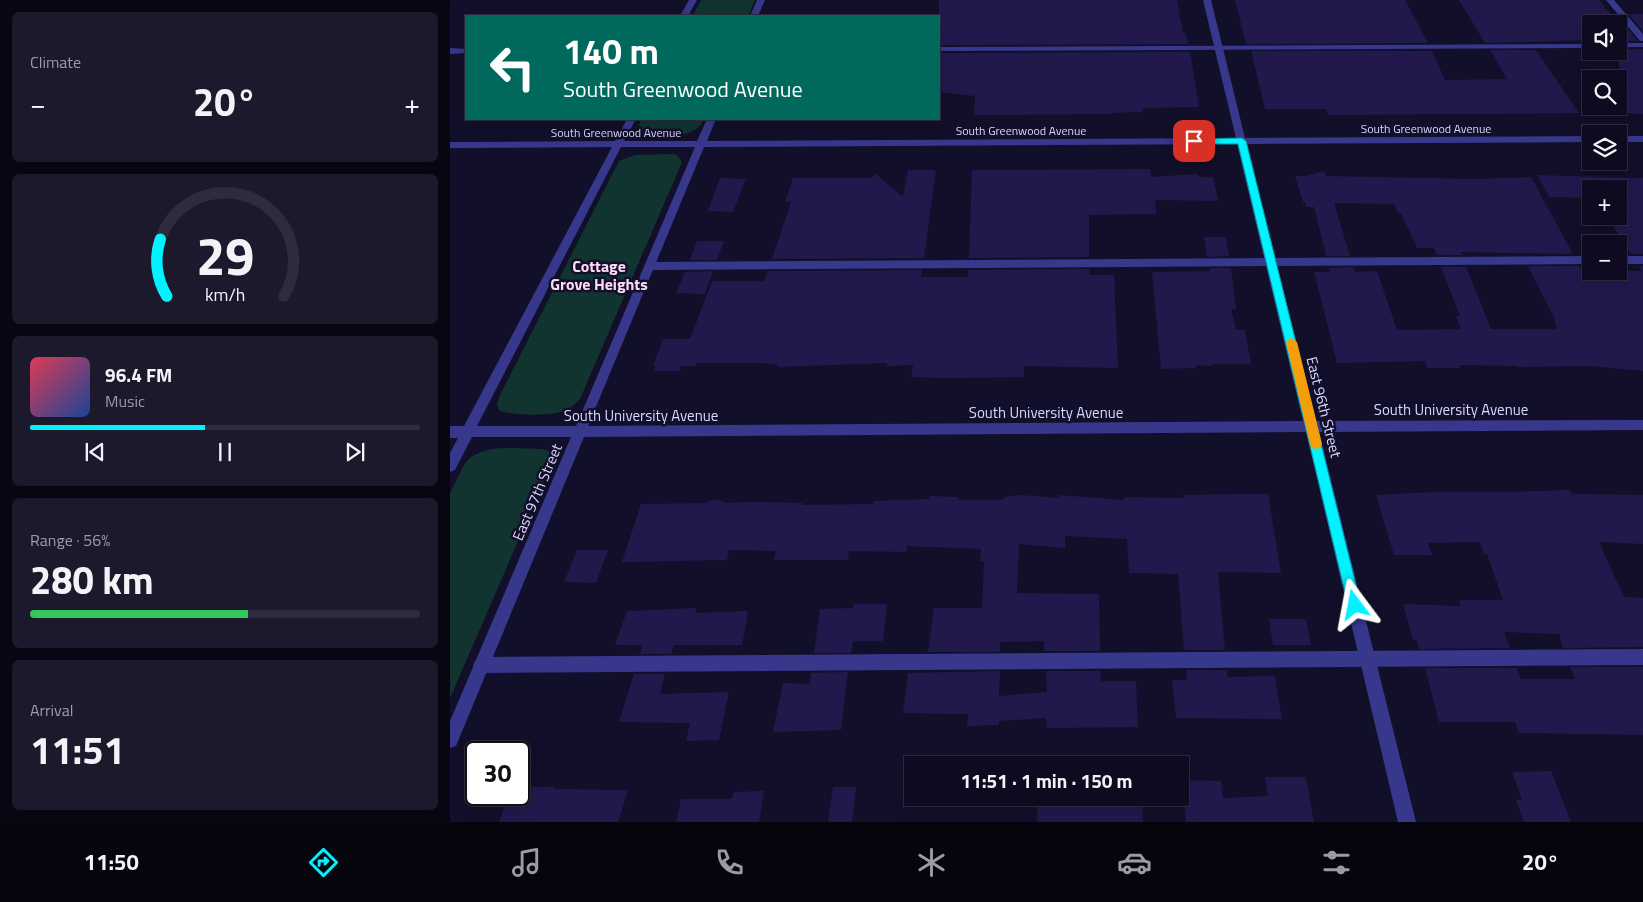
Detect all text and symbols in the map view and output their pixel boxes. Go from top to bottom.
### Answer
map controls [1582,15,1627,280]
button: sound [1582,15,1627,60]
text: 140 m [563,24,659,78]
icon: left [480,35,545,100]
text: Climate [30,50,81,74]
button: search [1582,70,1627,115]
text: South Greenwood Avenue [563,72,803,106]
text: 20° [193,73,257,131]
text: − [30,82,46,125]
text: + [404,82,420,125]
street label: South Greenwood Avenue [1361,119,1491,138]
pin [1173,120,1215,162]
street label: South Greenwood Avenue [956,121,1086,140]
street label: South Greenwood Avenue [551,123,681,142]
button: layers [1582,125,1627,170]
icon: arrive [1180,127,1208,155]
button: + [1582,180,1627,225]
text: 29 [196,216,254,295]
button: − [1582,235,1627,280]
district label: Cottage Grove Heights [550,254,648,296]
text: km/h [205,281,245,308]
street label: East 96th Street [1300,354,1348,461]
text: 96.4 FM [105,360,172,389]
text: Music [105,389,145,413]
street label: South University Avenue [1374,398,1528,421]
street label: South University Avenue [969,401,1123,424]
street label: South University Avenue [564,404,718,427]
icon: previous [81,438,109,466]
icon: pause [211,438,239,466]
icon: next [341,438,369,466]
street label: East 97th Street [506,439,568,544]
text: Range · 56% [30,528,110,552]
text: 280 km [30,551,154,609]
position arrow [1328,578,1380,630]
text: Arrival [30,698,73,722]
text: 11:51 [30,721,125,779]
speed limit sign: 30 [465,741,530,806]
text: 11:51 · 1 min · 150 m [960,766,1133,795]
text: 11:50 [84,845,139,879]
icon: directions [306,845,341,880]
icon: music [509,845,544,880]
icon: phone [712,845,747,880]
icon: climate [914,845,949,880]
icon: car [1117,845,1152,880]
icon: filters [1319,845,1354,880]
text: 20° [1522,845,1559,879]

